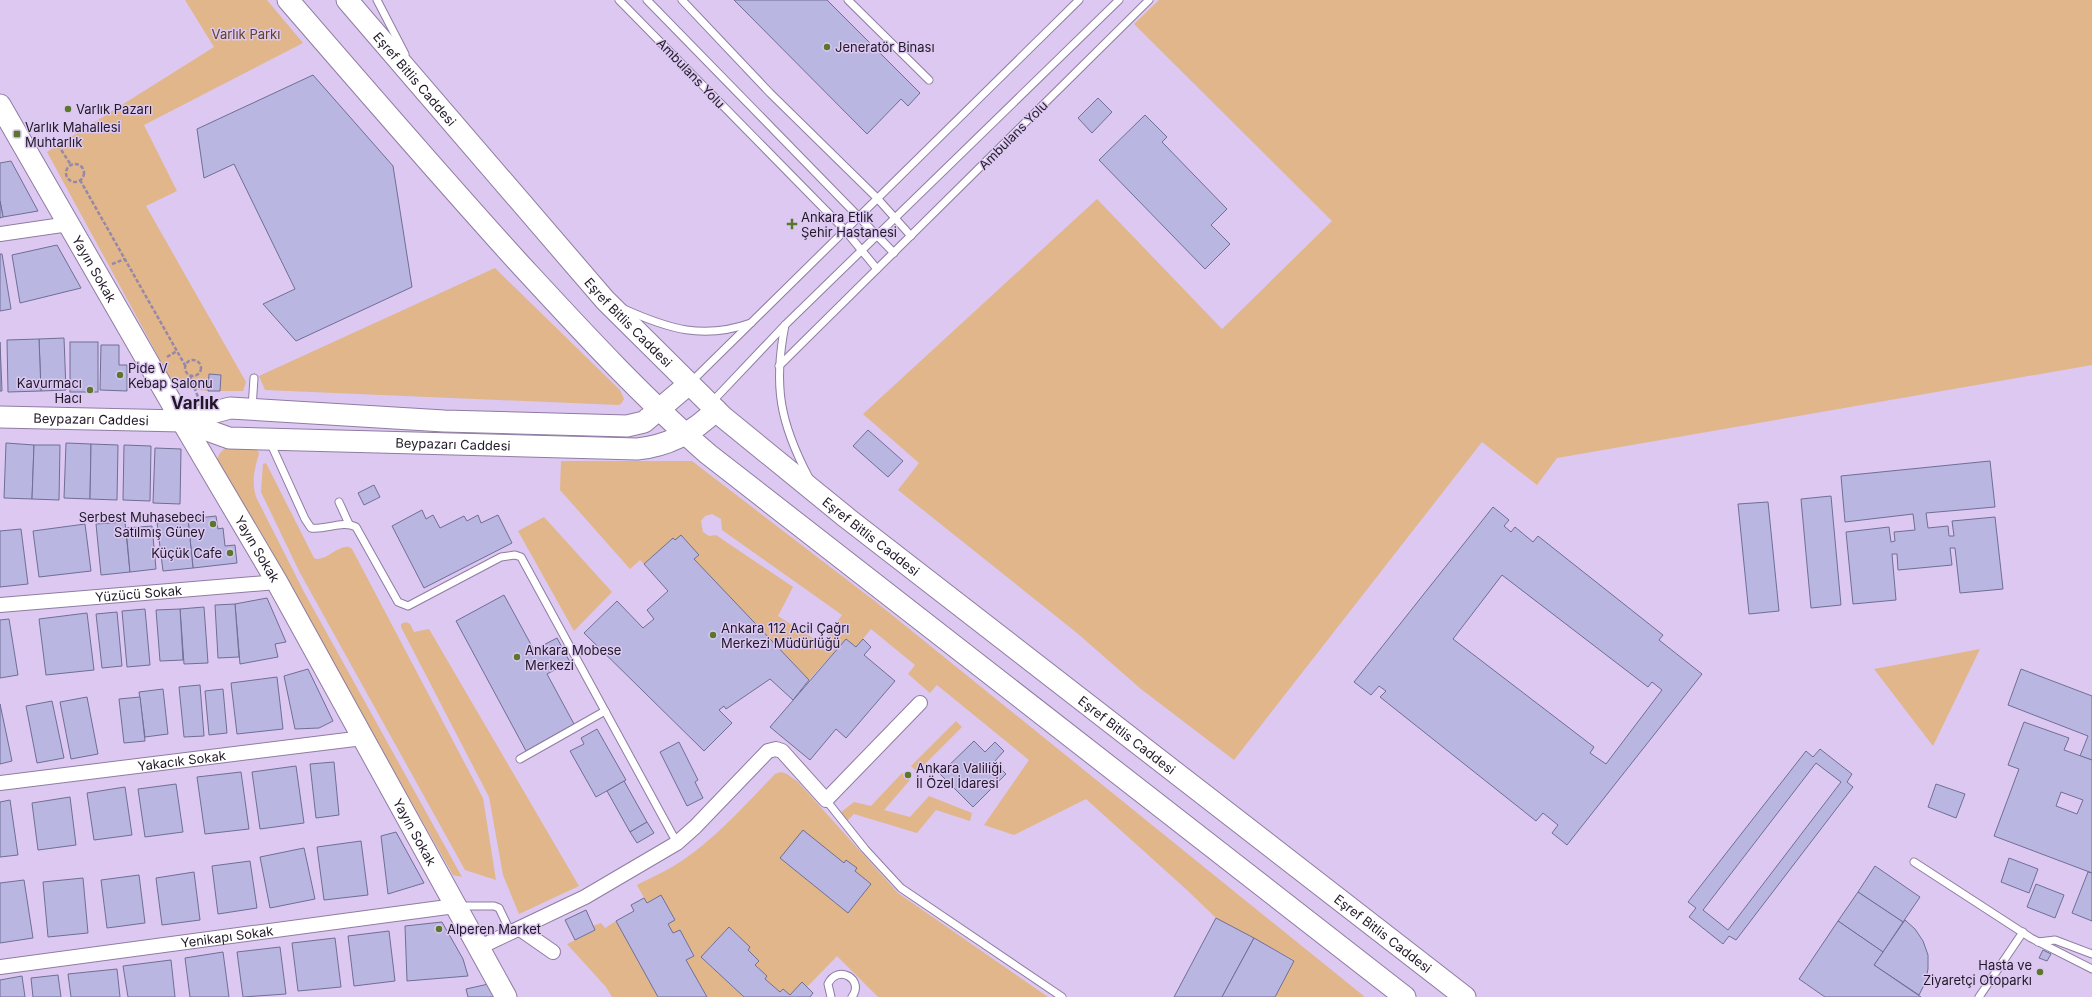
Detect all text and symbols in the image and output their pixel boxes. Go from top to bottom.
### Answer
park label: Varlık Parkı [212,26,280,42]
street label: Eşref Bitlis Caddesi [370,29,460,129]
street label: Ambulans Yolu [654,35,728,111]
place label: Jeneratör Binası [835,39,935,55]
marker: Jeneratör Binası [822,42,832,52]
street label: Ambulans Yolu [975,97,1051,173]
place label: Varlık Pazarı [76,101,152,117]
marker: Varlık Pazarı [63,104,73,114]
place label: Varlık Mahallesi Muhtarlık [25,119,121,150]
marker: Varlık Mahallesi Muhtarlık [12,129,22,139]
place label: Ankara Etlik Şehir Hastanesi [801,209,897,240]
marker: Ankara Etlik Şehir Hastanesi [786,218,798,230]
street label: Yayın Sokak [69,232,120,305]
street label: Eşref Bitlis Caddesi [581,274,676,370]
place label: Pide V Kebap Salonu [128,360,213,391]
marker: Pide V Kebap Salonu [115,370,125,380]
place label: Kavurmacı Hacı [17,375,82,406]
marker: Kavurmacı Hacı [85,385,95,395]
district label: Varlık [171,393,219,413]
street label: Beypazarı Caddesi [33,410,149,428]
street label: Beypazarı Caddesi [395,434,511,454]
street label: Eşref Bitlis Caddesi [819,493,923,579]
place label: Serbest Muhasebeci Satılmış Güney [79,509,205,540]
street label: Yayın Sokak [232,513,283,585]
marker: Serbest Muhasebeci Satılmış Güney [208,519,218,529]
place label: Küçük Cafe [151,545,222,561]
marker: Küçük Cafe [225,548,235,558]
street label: Yüzücü Sokak [94,582,183,605]
place label: Ankara 112 Acil Çağrı Merkezi Müdürlüğü [721,620,849,651]
marker: Ankara 112 Acil Çağrı Merkezi Müdürlüğü [708,630,718,640]
place label: Ankara Mobese Merkezi [525,642,621,673]
marker: Ankara Mobese Merkezi [512,652,522,662]
street label: Eşref Bitlis Caddesi [1075,692,1179,778]
street label: Yakacık Sokak [137,747,227,774]
place label: Ankara Valiliği İl Özel İdaresi [916,760,1002,791]
marker: Ankara Valiliği İl Özel İdaresi [903,770,913,780]
street label: Yayın Sokak [390,795,440,868]
street label: Eşref Bitlis Caddesi [1331,891,1435,976]
place label: Alperen Market [447,921,541,937]
street label: Yenikapı Sokak [180,922,274,951]
marker: Alperen Market [434,924,444,934]
place label: Hasta ve Ziyaretçi Otoparkı [1923,957,2032,988]
marker: Hasta ve Ziyaretçi Otoparkı [2035,967,2045,977]

